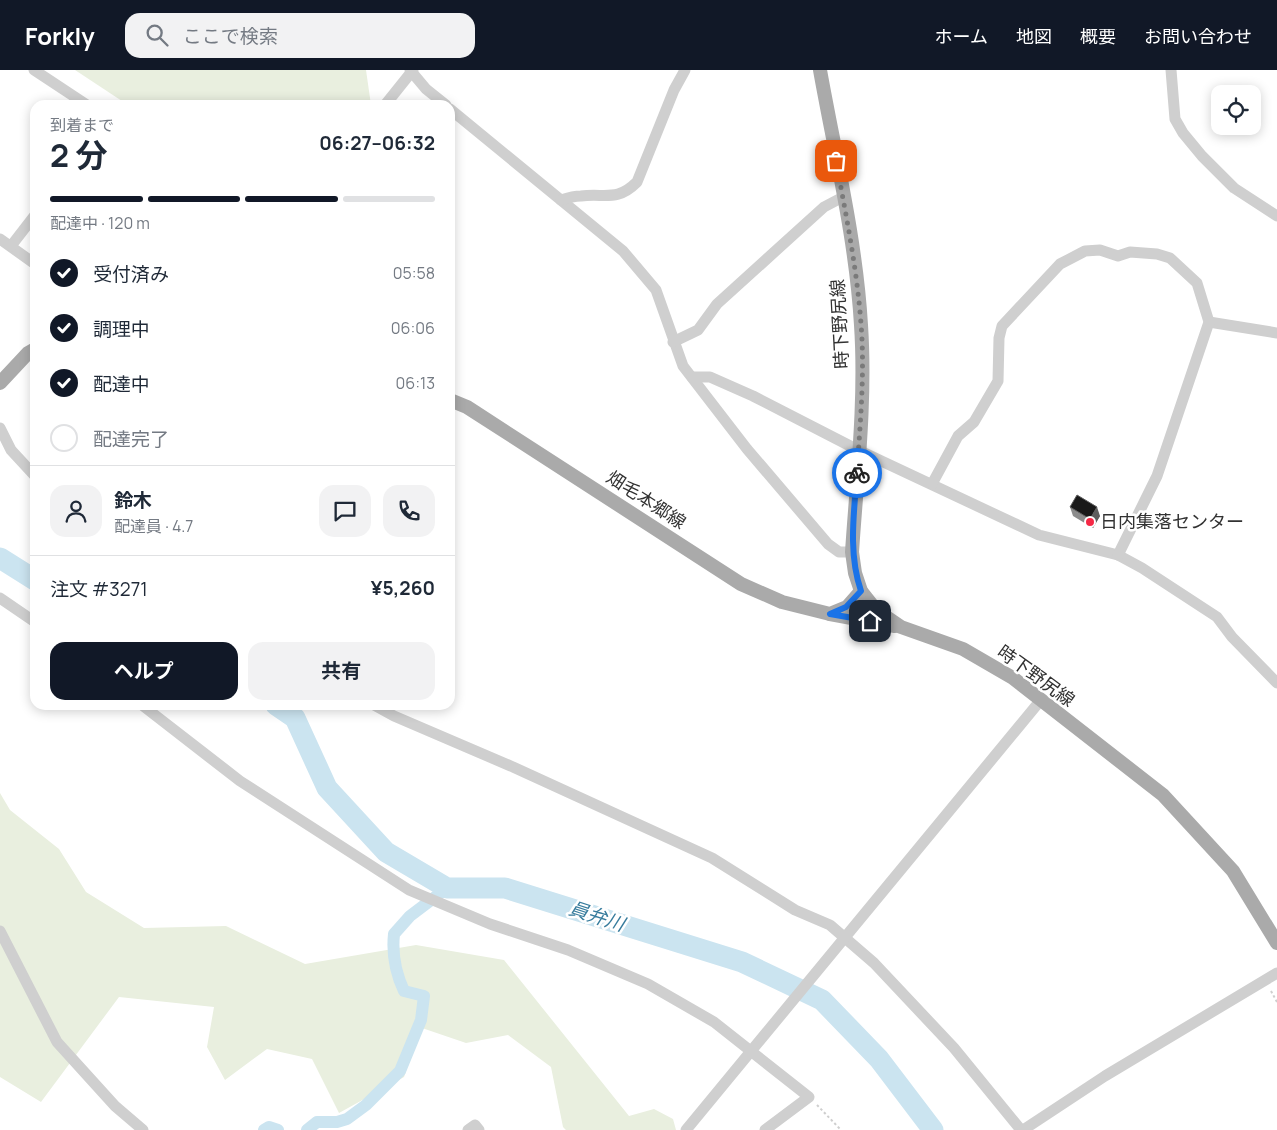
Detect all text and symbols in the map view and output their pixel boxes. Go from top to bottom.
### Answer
search box [125,13,475,58]
text: Forkly [25,19,95,52]
icon: search [143,21,171,49]
text: ここで検索 [183,23,278,49]
text: ホーム [935,24,988,48]
text: 地図 [1016,24,1052,48]
text: 概要 [1080,24,1116,48]
text: お問い合わせ [1144,24,1252,48]
map controls [1211,85,1261,135]
button: locate [1211,85,1261,135]
text: 到着まで [50,114,114,136]
text: 06:27–06:32 [319,130,435,156]
text: 2 分 [50,133,107,177]
pin [815,140,857,182]
icon: bag [822,147,850,175]
text: 配達中 · 120 m [50,212,150,234]
icon: check [50,259,78,287]
text: 受付済み [93,261,169,287]
text: 05:58 [393,262,435,284]
street label: 時下野尻線 [825,278,853,370]
icon: check [50,314,78,342]
text: 調理中 [93,316,150,342]
text: 06:06 [391,317,435,339]
icon: check [50,369,78,397]
text: 配達中 [93,371,150,397]
text: 06:13 [395,372,435,394]
text: 配達完了 [93,426,169,452]
courier [832,448,882,498]
icon: bike [843,459,871,487]
street label: 畑毛本郷線 [602,465,691,534]
button: person [50,485,102,537]
button: chat [319,485,371,537]
button: phone [383,485,435,537]
text: 鈴木 [114,487,152,513]
place label: 日内集落センター [1100,509,1244,533]
text: 配達員 · 4.7 [114,515,193,537]
marker: 日内集落センター [1084,516,1096,528]
text: ¥5,260 [371,575,435,601]
text: 注文 #3271 [50,576,148,602]
pin [849,600,891,642]
icon: home [856,607,884,635]
street label: 時下野尻線 [993,639,1080,711]
button: ヘルプ [50,642,238,700]
button: 共有 [248,642,435,700]
water label: 員弁川 [566,895,630,938]

